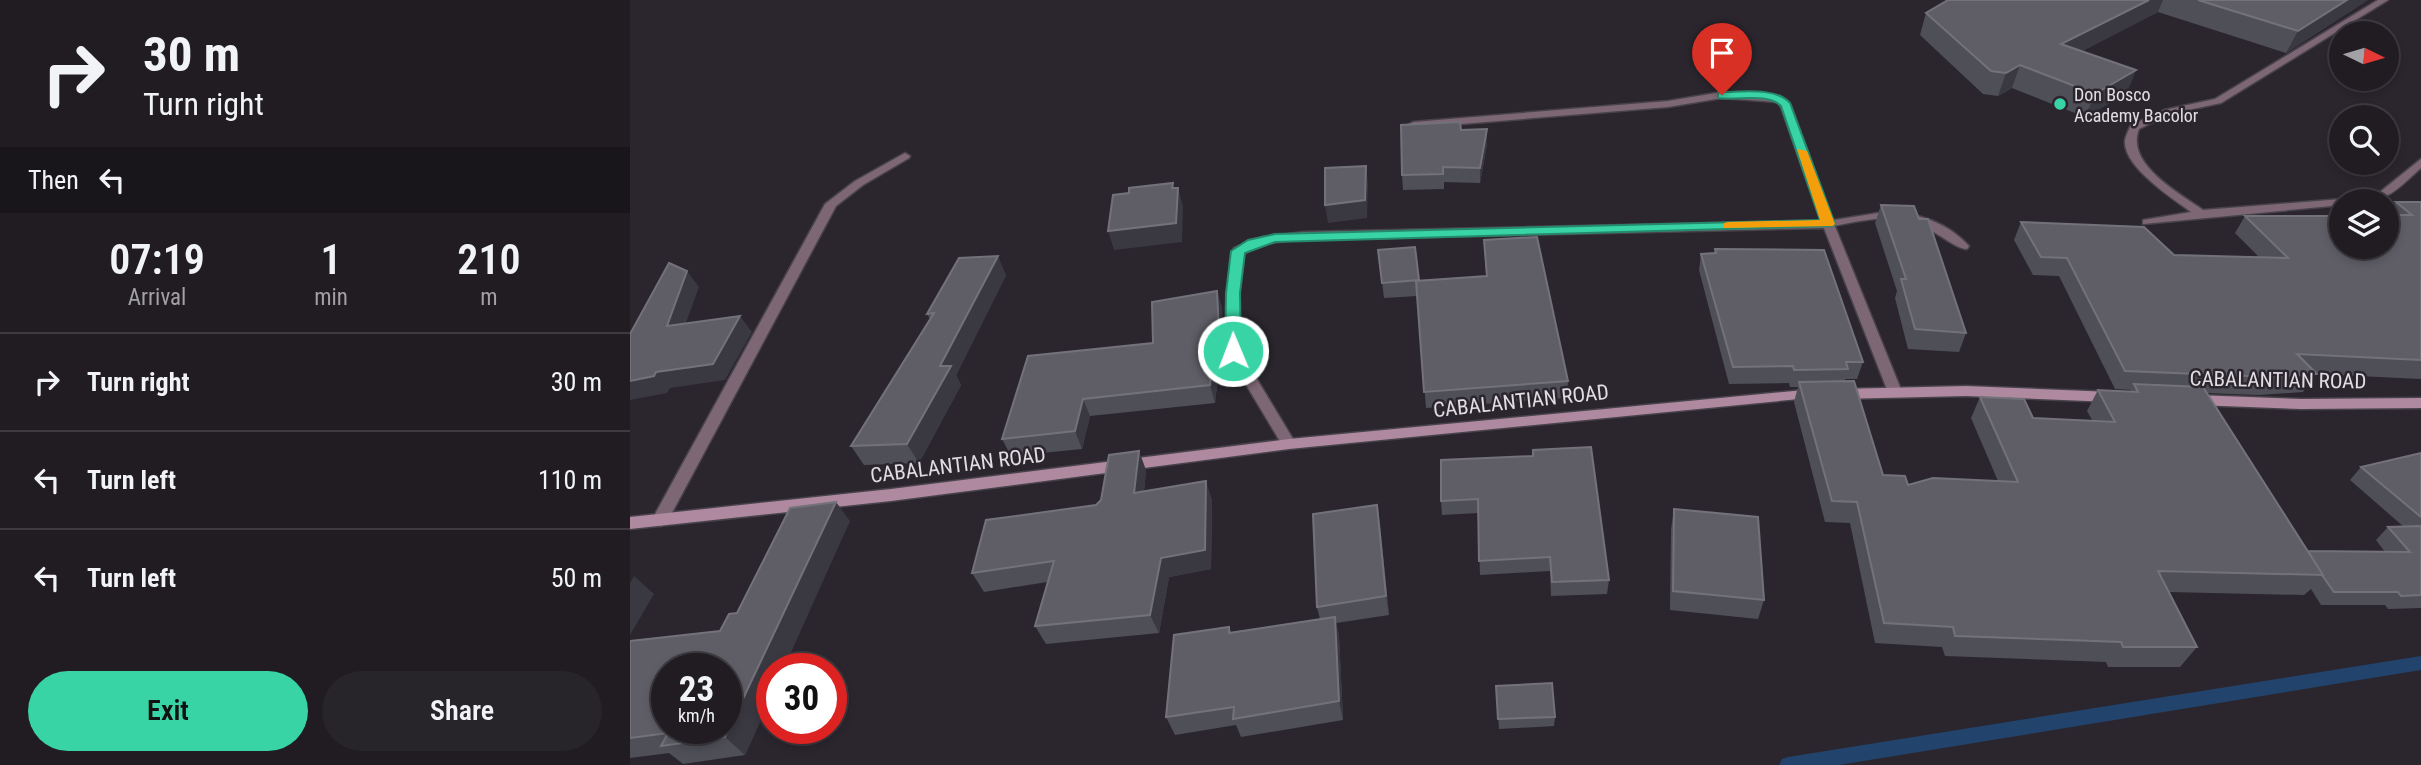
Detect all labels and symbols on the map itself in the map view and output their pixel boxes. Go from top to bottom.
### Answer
north arrow [2329,21,2399,91]
pin [1692,23,1752,95]
place label: Don Bosco Academy Bacolor [2074,84,2199,126]
marker: Don Bosco Academy Bacolor [2052,96,2068,112]
position arrow [1196,314,1270,388]
street label: CABALANTIAN ROAD [2190,366,2366,394]
street label: CABALANTIAN ROAD [1432,380,1610,422]
street label: CABALANTIAN ROAD [869,442,1047,488]
speed limit sign: 30 [756,653,847,744]

